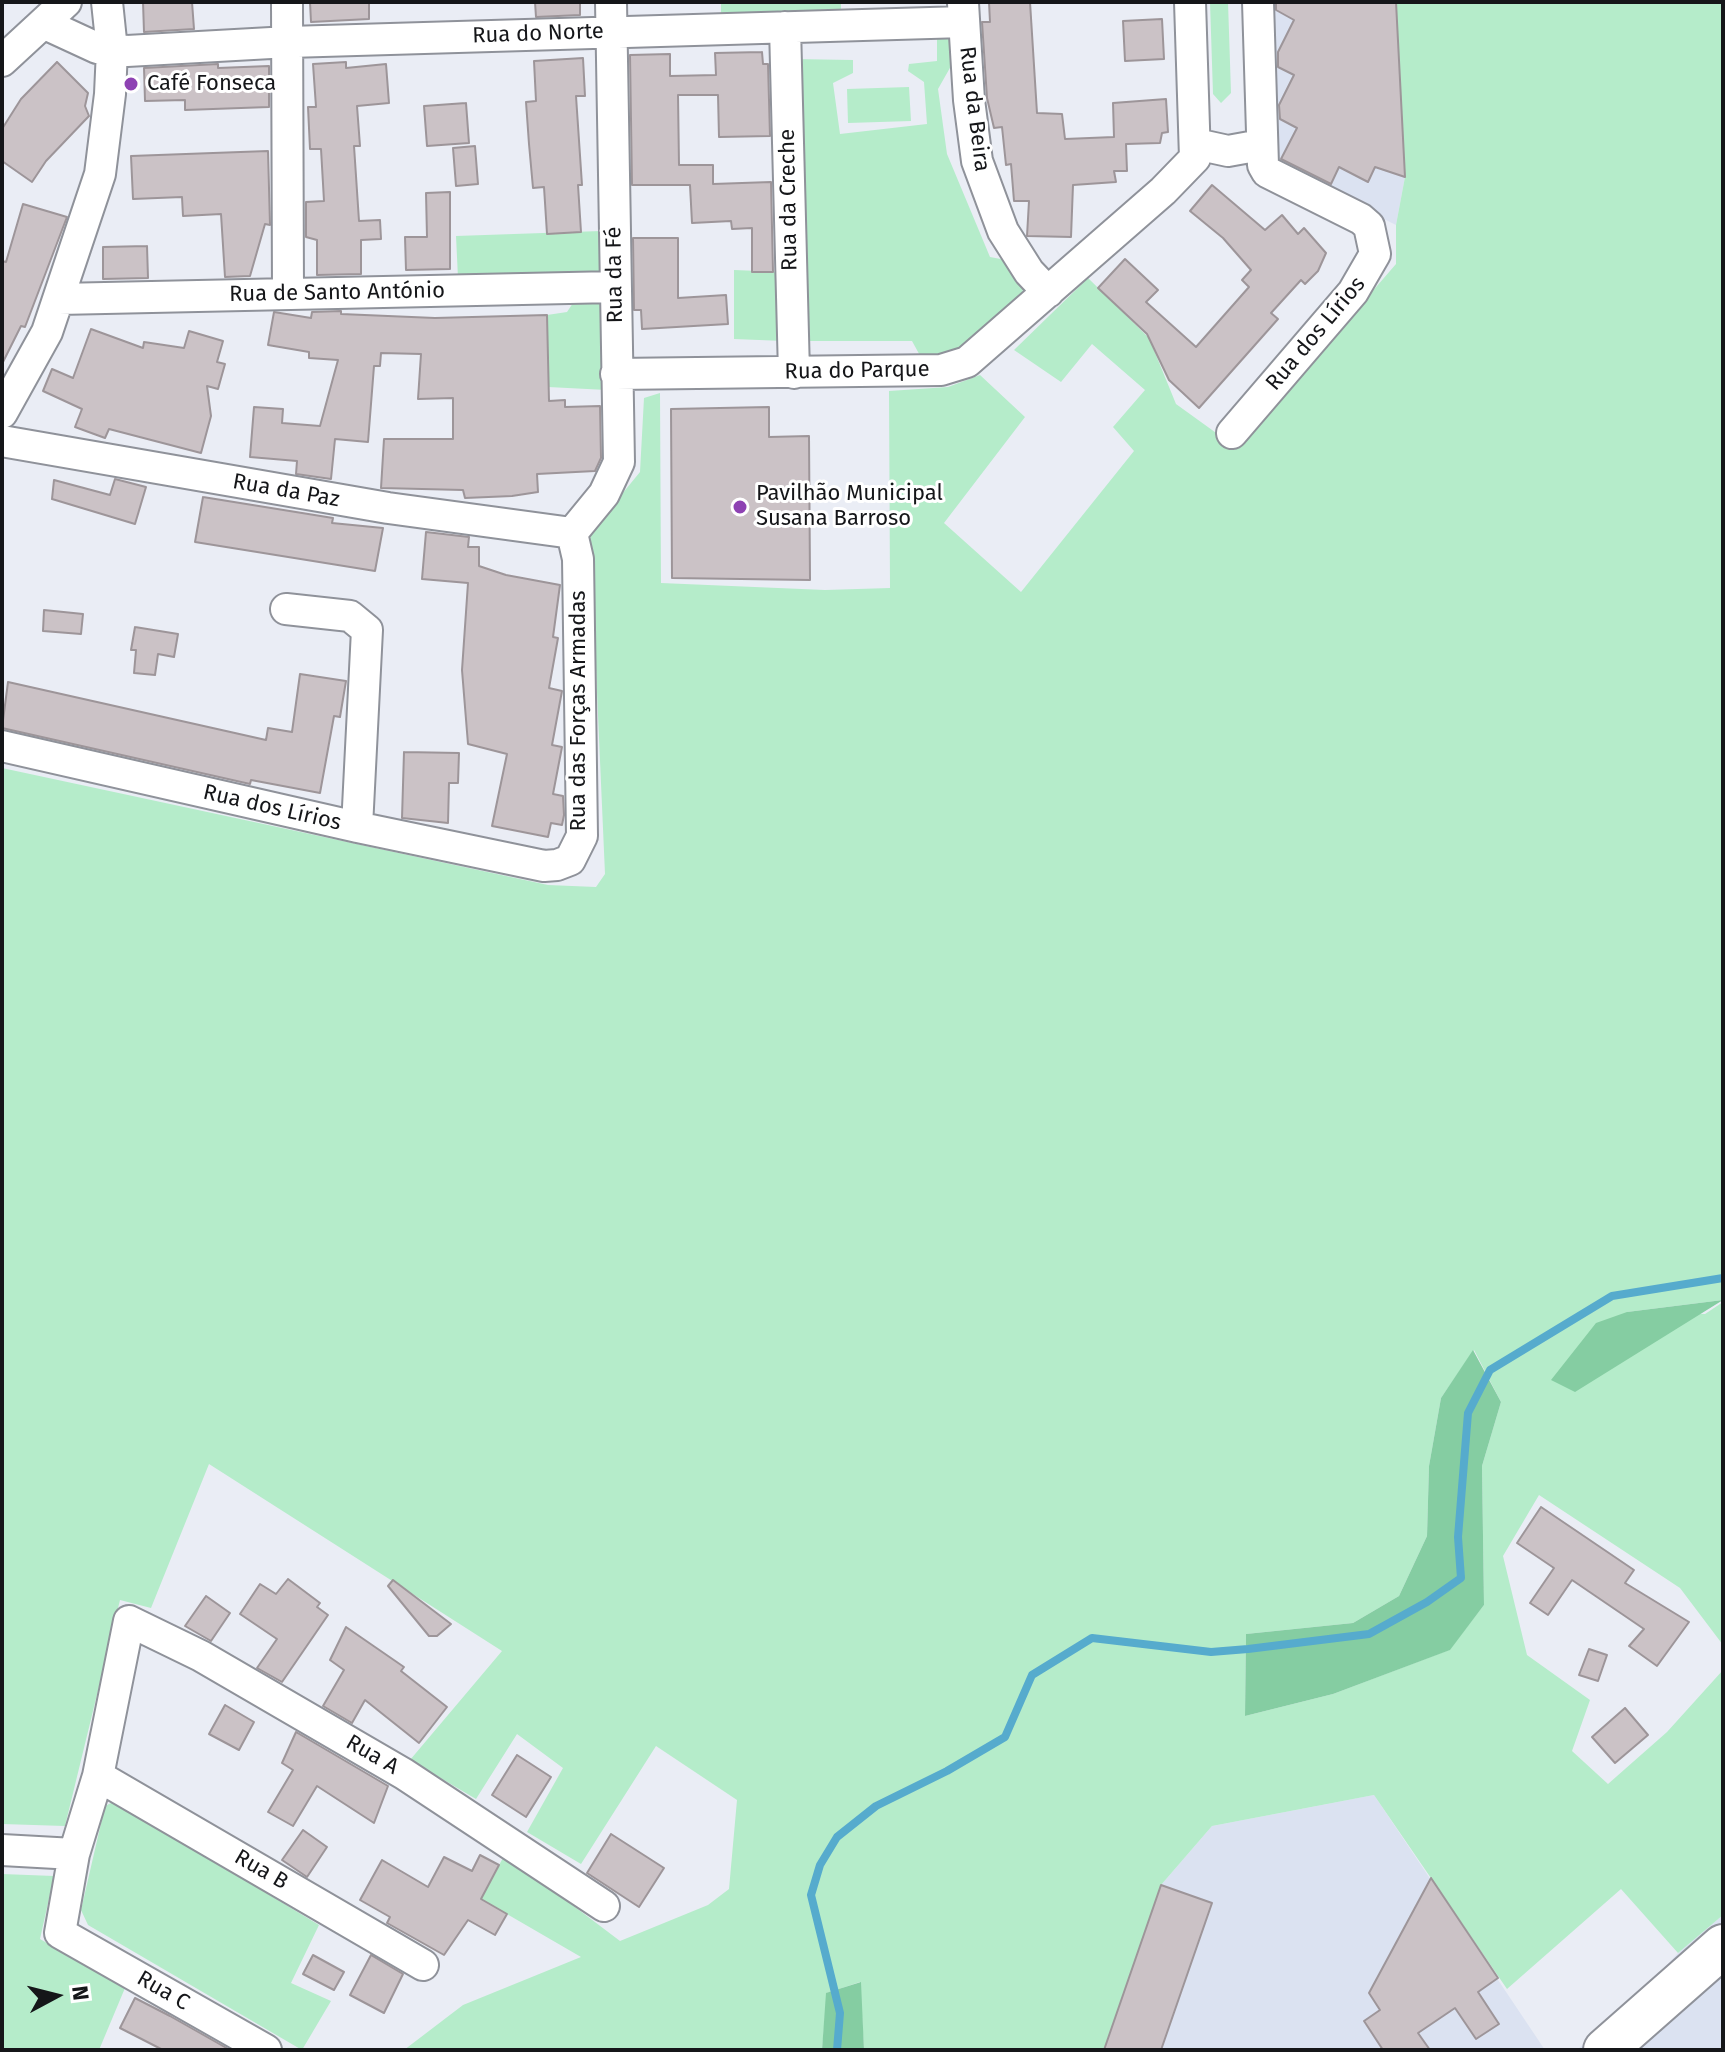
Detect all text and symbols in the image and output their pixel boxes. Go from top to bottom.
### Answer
street label: Rua do Norte [472,19,604,49]
street label: Rua da Beira [953,45,995,173]
place label: Café Fonseca [147,71,276,97]
marker: Café Fonseca [122,75,140,93]
street label: Rua da Creche [775,129,803,271]
street label: Rua da Fé [601,226,629,324]
street label: Rua dos Lírios [1261,272,1371,396]
street label: Rua de Santo António [229,278,445,308]
street label: Rua do Parque [784,357,930,385]
street label: Rua da Paz [231,469,341,513]
place label: Pavilhão Municipal Susana Barroso [756,481,943,532]
marker: Pavilhão Municipal Susana Barroso [731,498,749,516]
street label: Rua das Forças Armadas [566,591,592,831]
street label: Rua dos Lírios [200,779,344,837]
street label: Rua A [341,1729,403,1781]
street label: Rua B [230,1844,292,1896]
north arrow [16,1956,96,2036]
street label: Rua C [132,1966,194,2016]
text: N [66,1984,95,2002]

